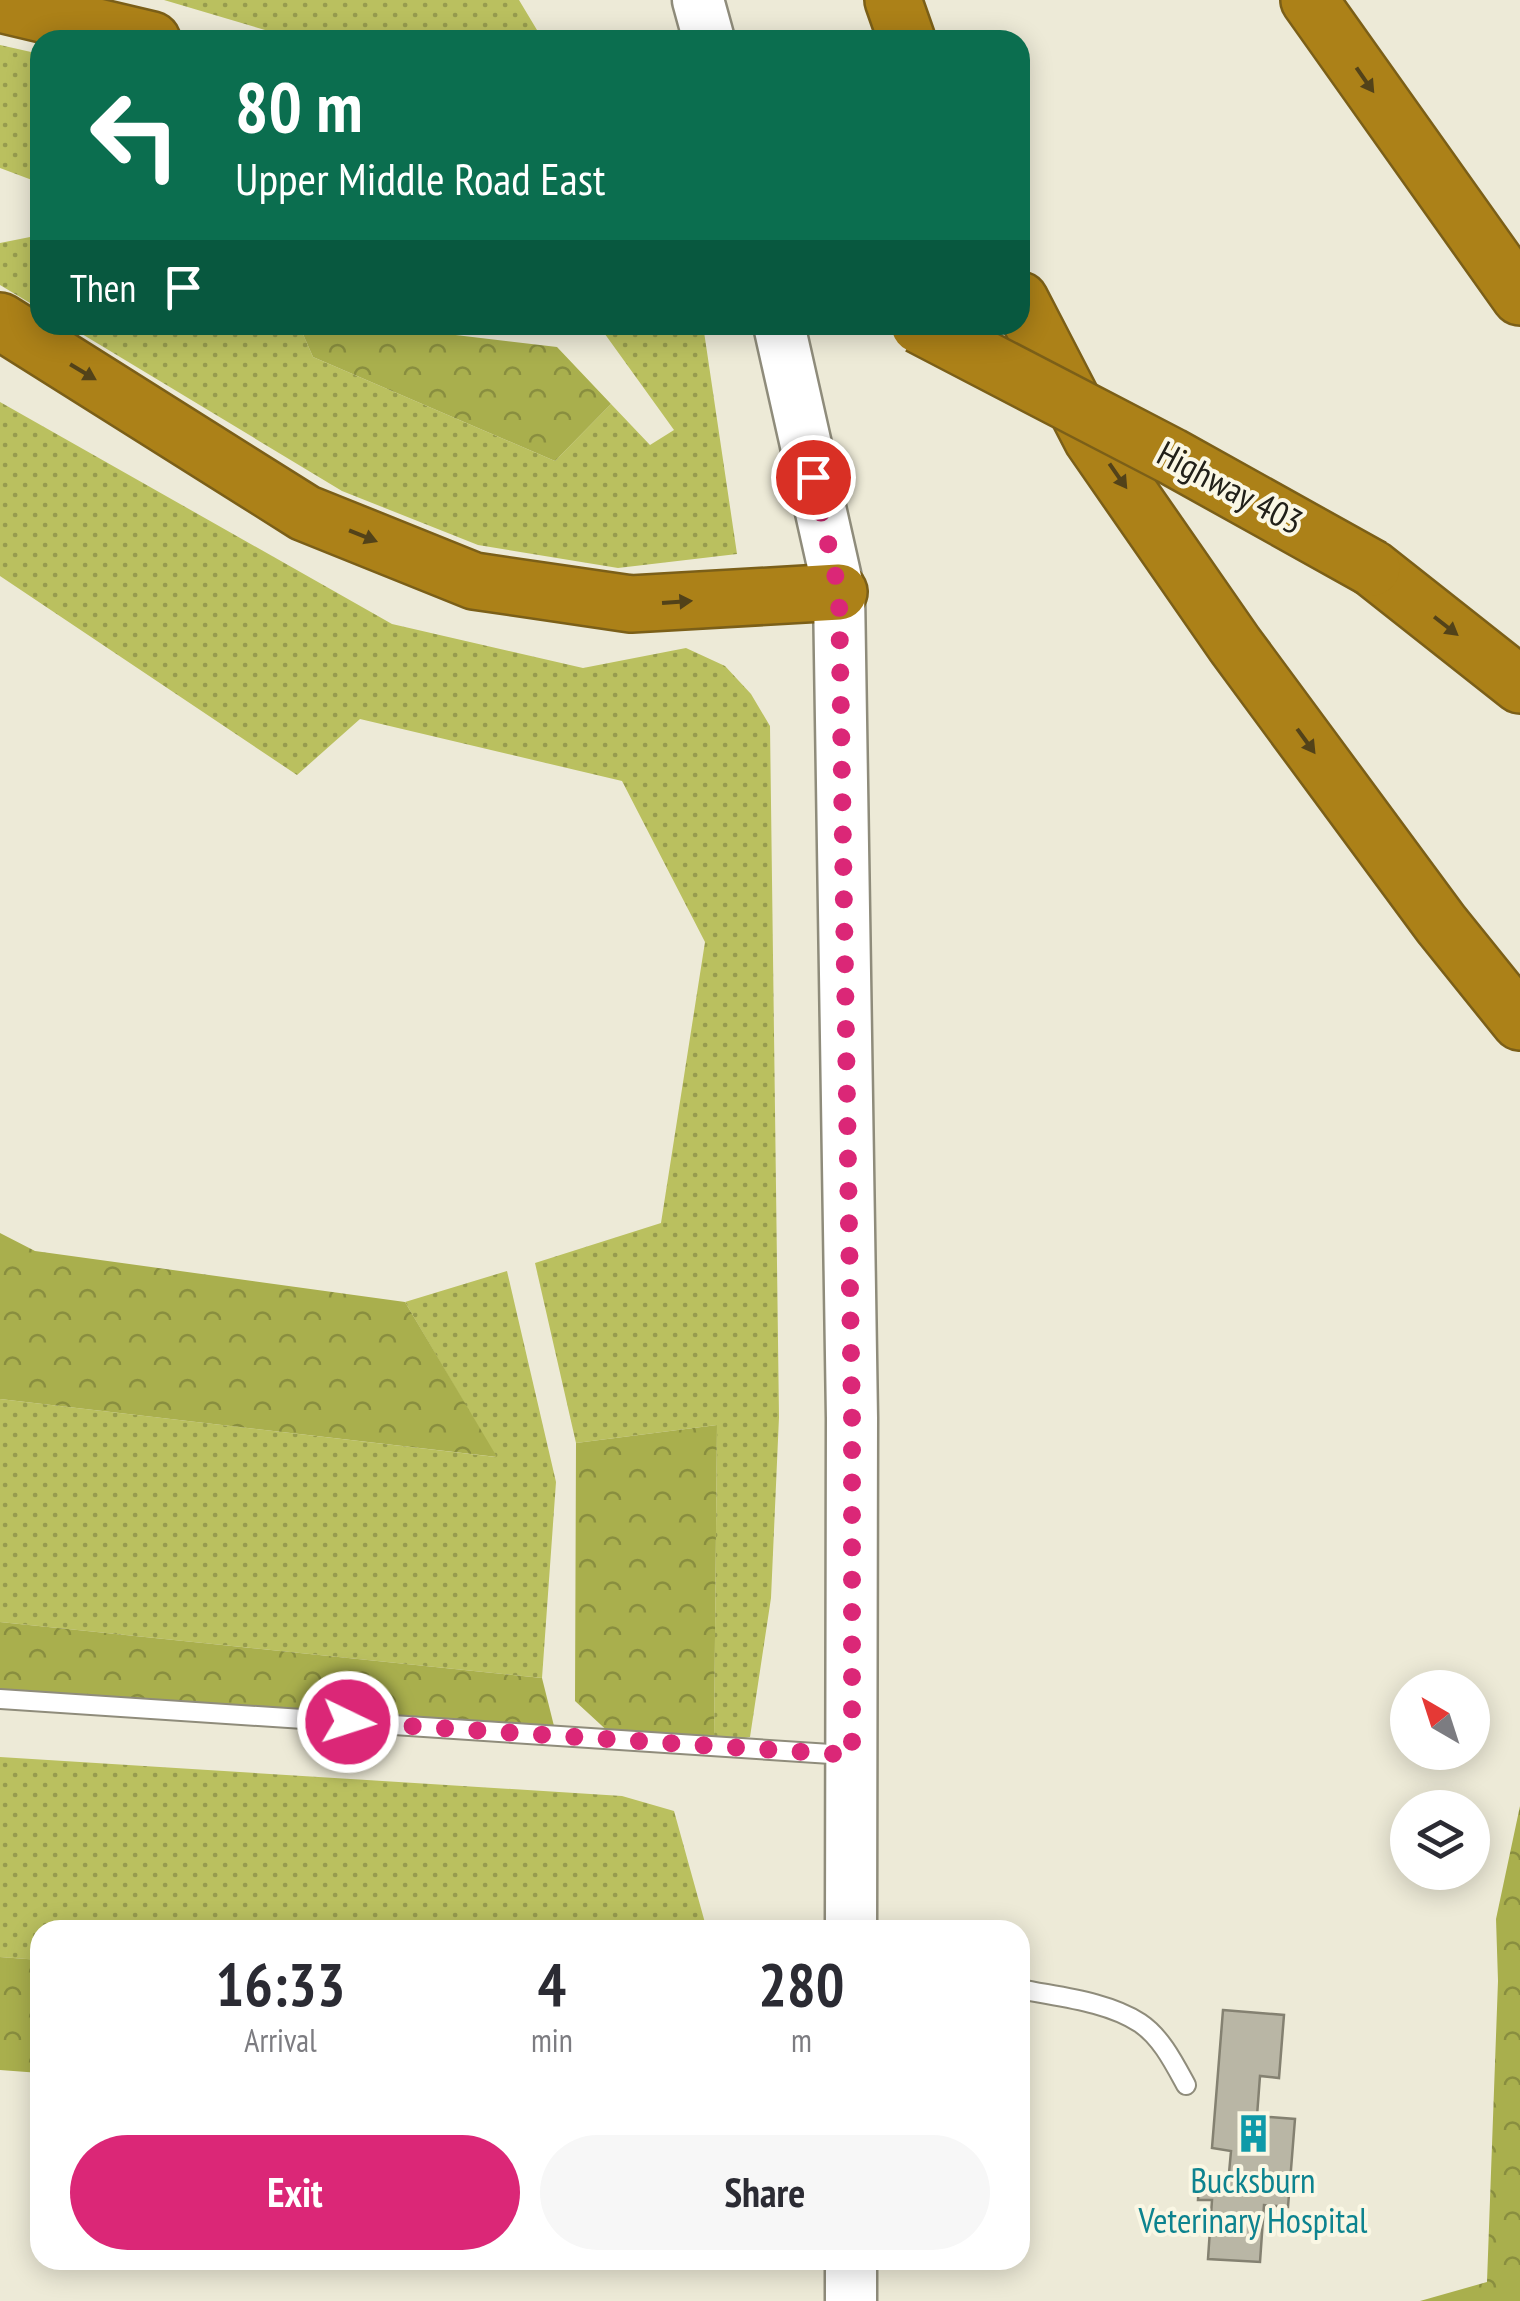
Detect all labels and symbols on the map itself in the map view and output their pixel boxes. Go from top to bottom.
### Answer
one-way arrow [1355,67,1374,94]
one-way arrow [69,363,97,380]
street label: Highway 403 [1150,430,1311,545]
pin [771,435,856,520]
one-way arrow [1108,463,1127,490]
one-way arrow [348,529,378,545]
one-way arrow [662,593,694,609]
one-way arrow [1433,615,1459,636]
one-way arrow [1296,728,1316,755]
position arrow [296,1670,400,1774]
north arrow [1390,1670,1490,1770]
building icon: Bucksburn Veterinary Hospital [1232,2113,1274,2155]
place label: Bucksburn Veterinary Hospital [1138,2157,1367,2243]

